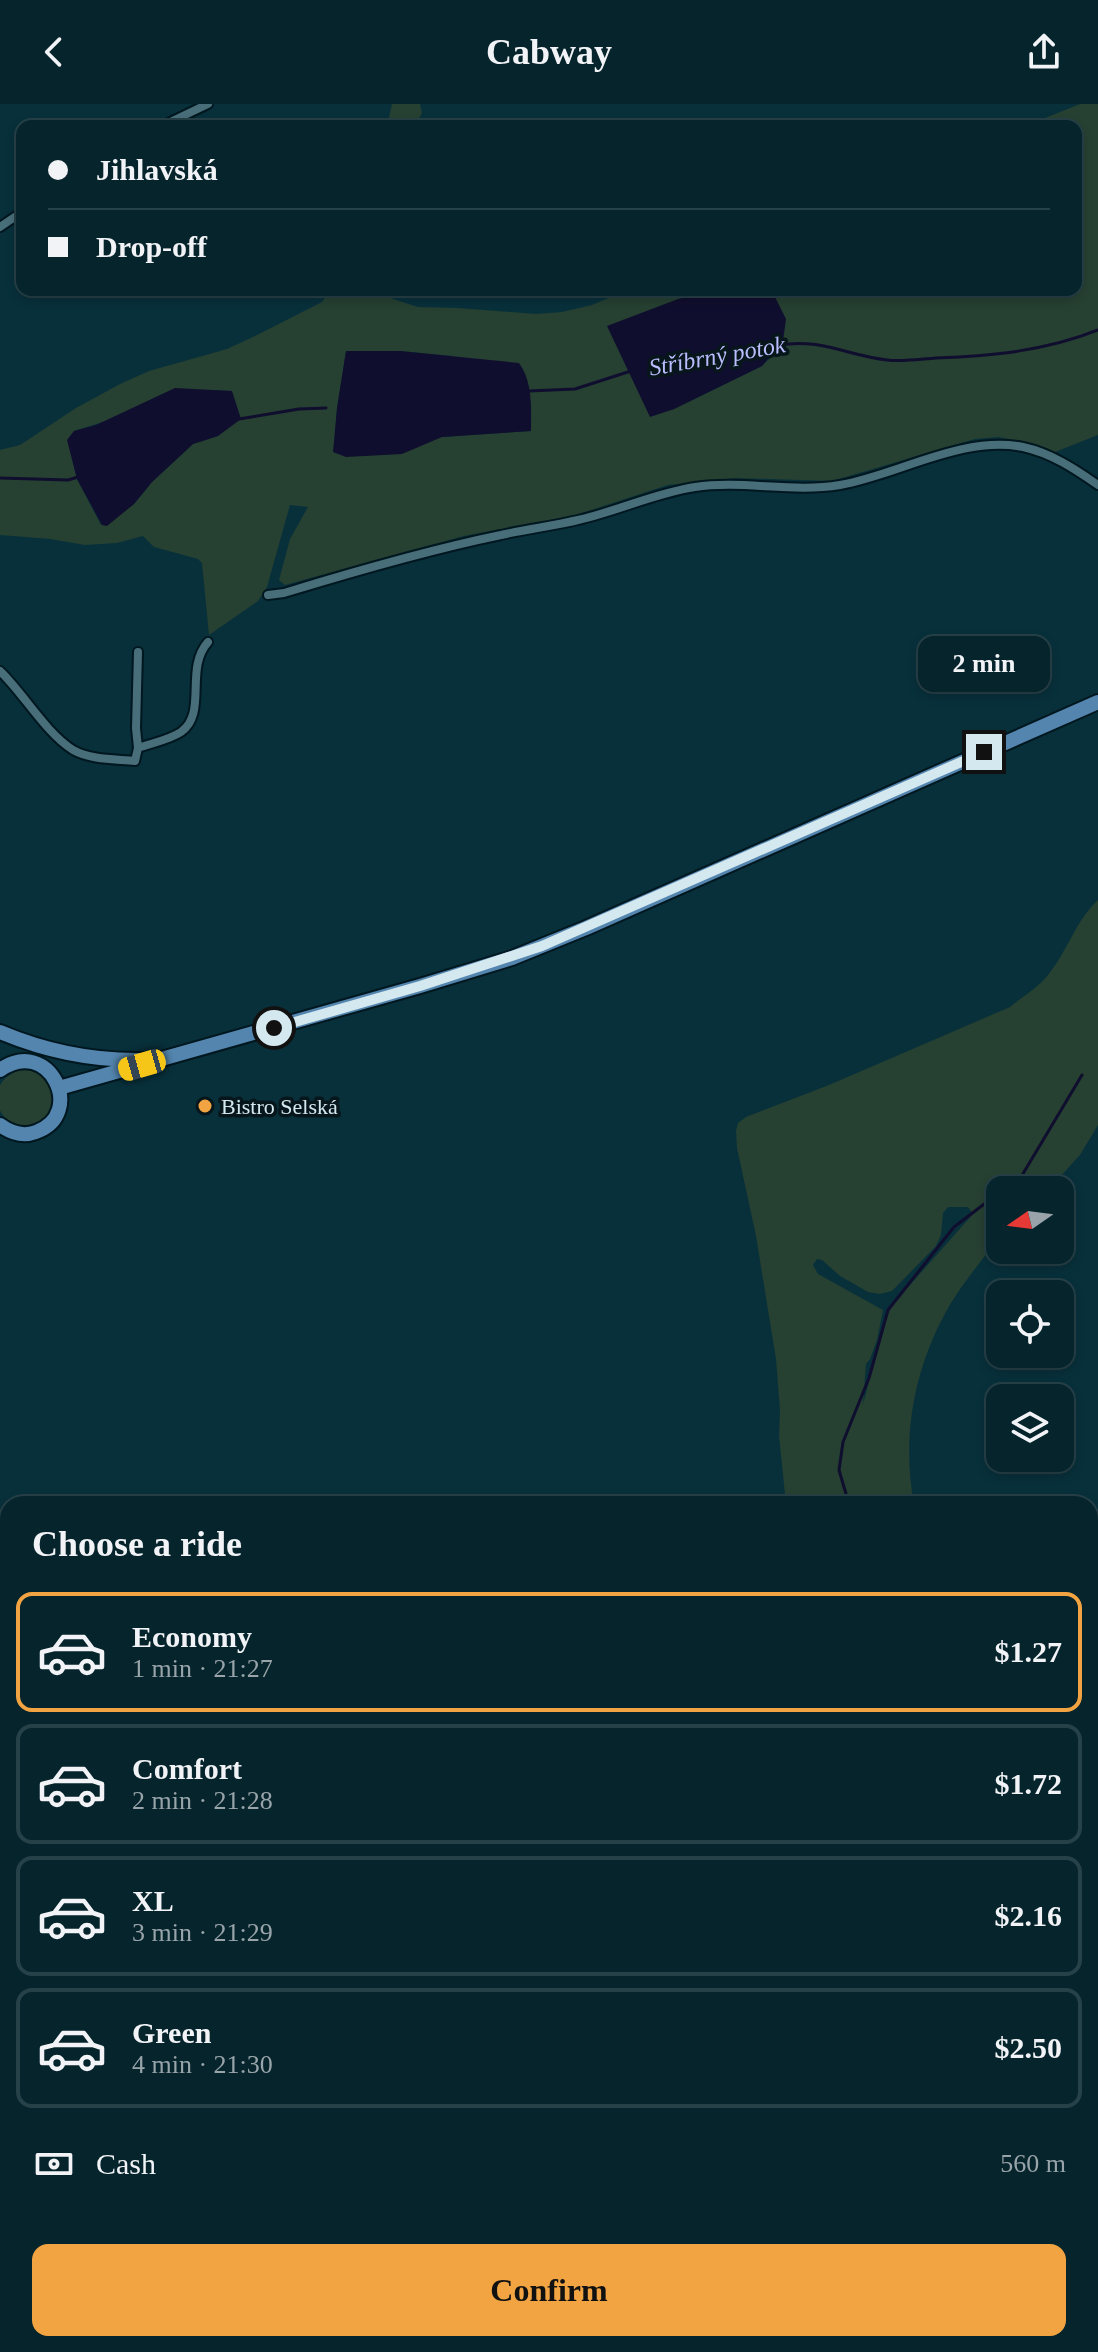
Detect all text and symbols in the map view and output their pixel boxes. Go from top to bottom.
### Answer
icon: back [32,30,76,74]
icon: share [1022,30,1066,74]
text: Cabway [486,32,612,72]
text: Jihlavská [96,153,218,186]
text: Drop-off [96,230,207,263]
water label: Stříbrný potok [647,331,788,381]
callout: 2 min [918,636,1050,692]
text: 2 min [953,649,1015,678]
route end [966,734,1002,770]
route start [256,1010,292,1046]
car [116,1047,168,1083]
place label: Bistro Selská [221,1094,338,1119]
marker: Bistro Selská [196,1097,214,1115]
north arrow [986,1176,1074,1264]
map controls [986,1176,1074,1472]
button: locate [986,1280,1074,1368]
button: layers [986,1384,1074,1472]
text: Choose a ride [32,1524,242,1564]
icon: car [36,1616,108,1688]
text: Economy [132,1620,252,1653]
text: $1.27 [995,1635,1062,1668]
text: 1 min · 21:27 [132,1654,273,1683]
icon: car [36,1748,108,1820]
text: Comfort [132,1752,242,1785]
text: $1.72 [995,1767,1062,1800]
text: 2 min · 21:28 [132,1786,273,1815]
icon: car [36,1880,108,1952]
text: XL [132,1884,174,1917]
text: $2.16 [995,1899,1062,1932]
text: 3 min · 21:29 [132,1918,273,1947]
icon: car [36,2012,108,2084]
text: Green [132,2016,211,2049]
text: $2.50 [995,2031,1062,2064]
text: 4 min · 21:30 [132,2050,273,2079]
icon: cash [32,2142,76,2186]
text: Cash [96,2147,156,2180]
text: 560 m [1000,2149,1066,2178]
button: Confirm [32,2244,1066,2336]

